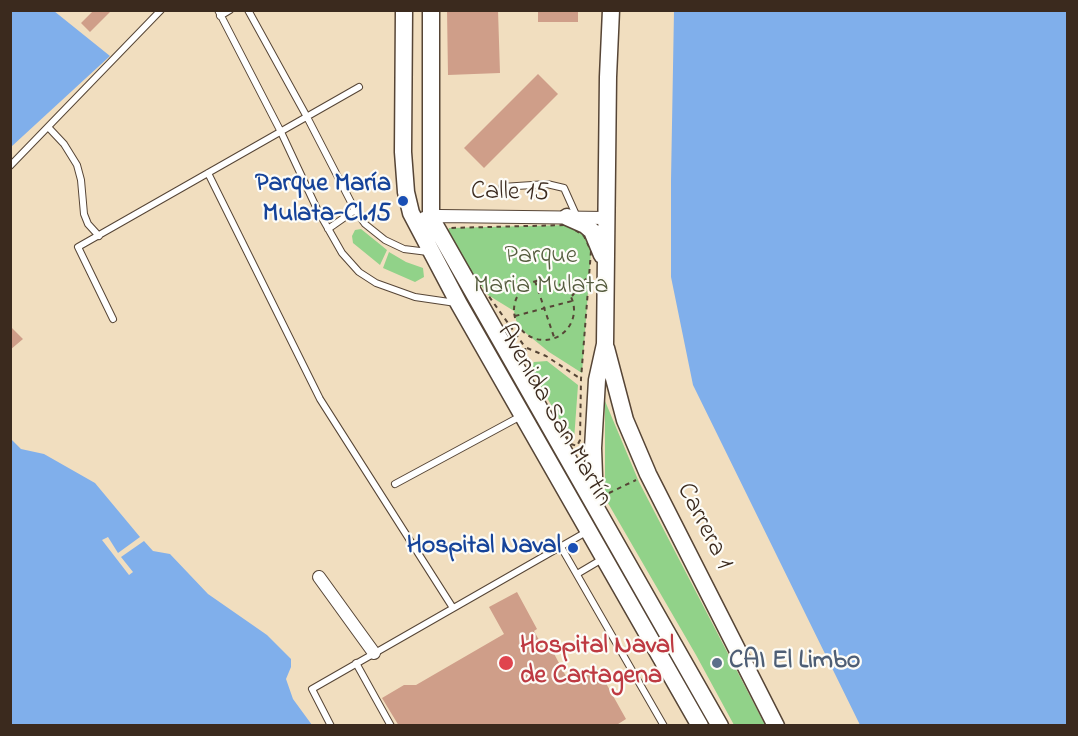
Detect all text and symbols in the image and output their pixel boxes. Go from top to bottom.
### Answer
place label: Parque María Mulata-Cl.15 [255,170,391,231]
street label: Calle 15 [471,178,549,210]
marker: Parque María Mulata-Cl.15 [396,194,410,208]
park label: Parque Maria Mulata [474,242,608,304]
street label: Avenida San Martín [488,319,618,513]
street label: Carrera 1 [668,479,738,575]
place label: Hospital Naval [407,532,561,564]
marker: Hospital Naval [566,541,580,555]
place label: Hospital Naval de Cartagena [520,632,674,694]
place label: CAI El Limbo [729,647,860,679]
marker: Hospital Naval de Cartagena [497,654,515,672]
marker: CAI El Limbo [710,656,724,670]

